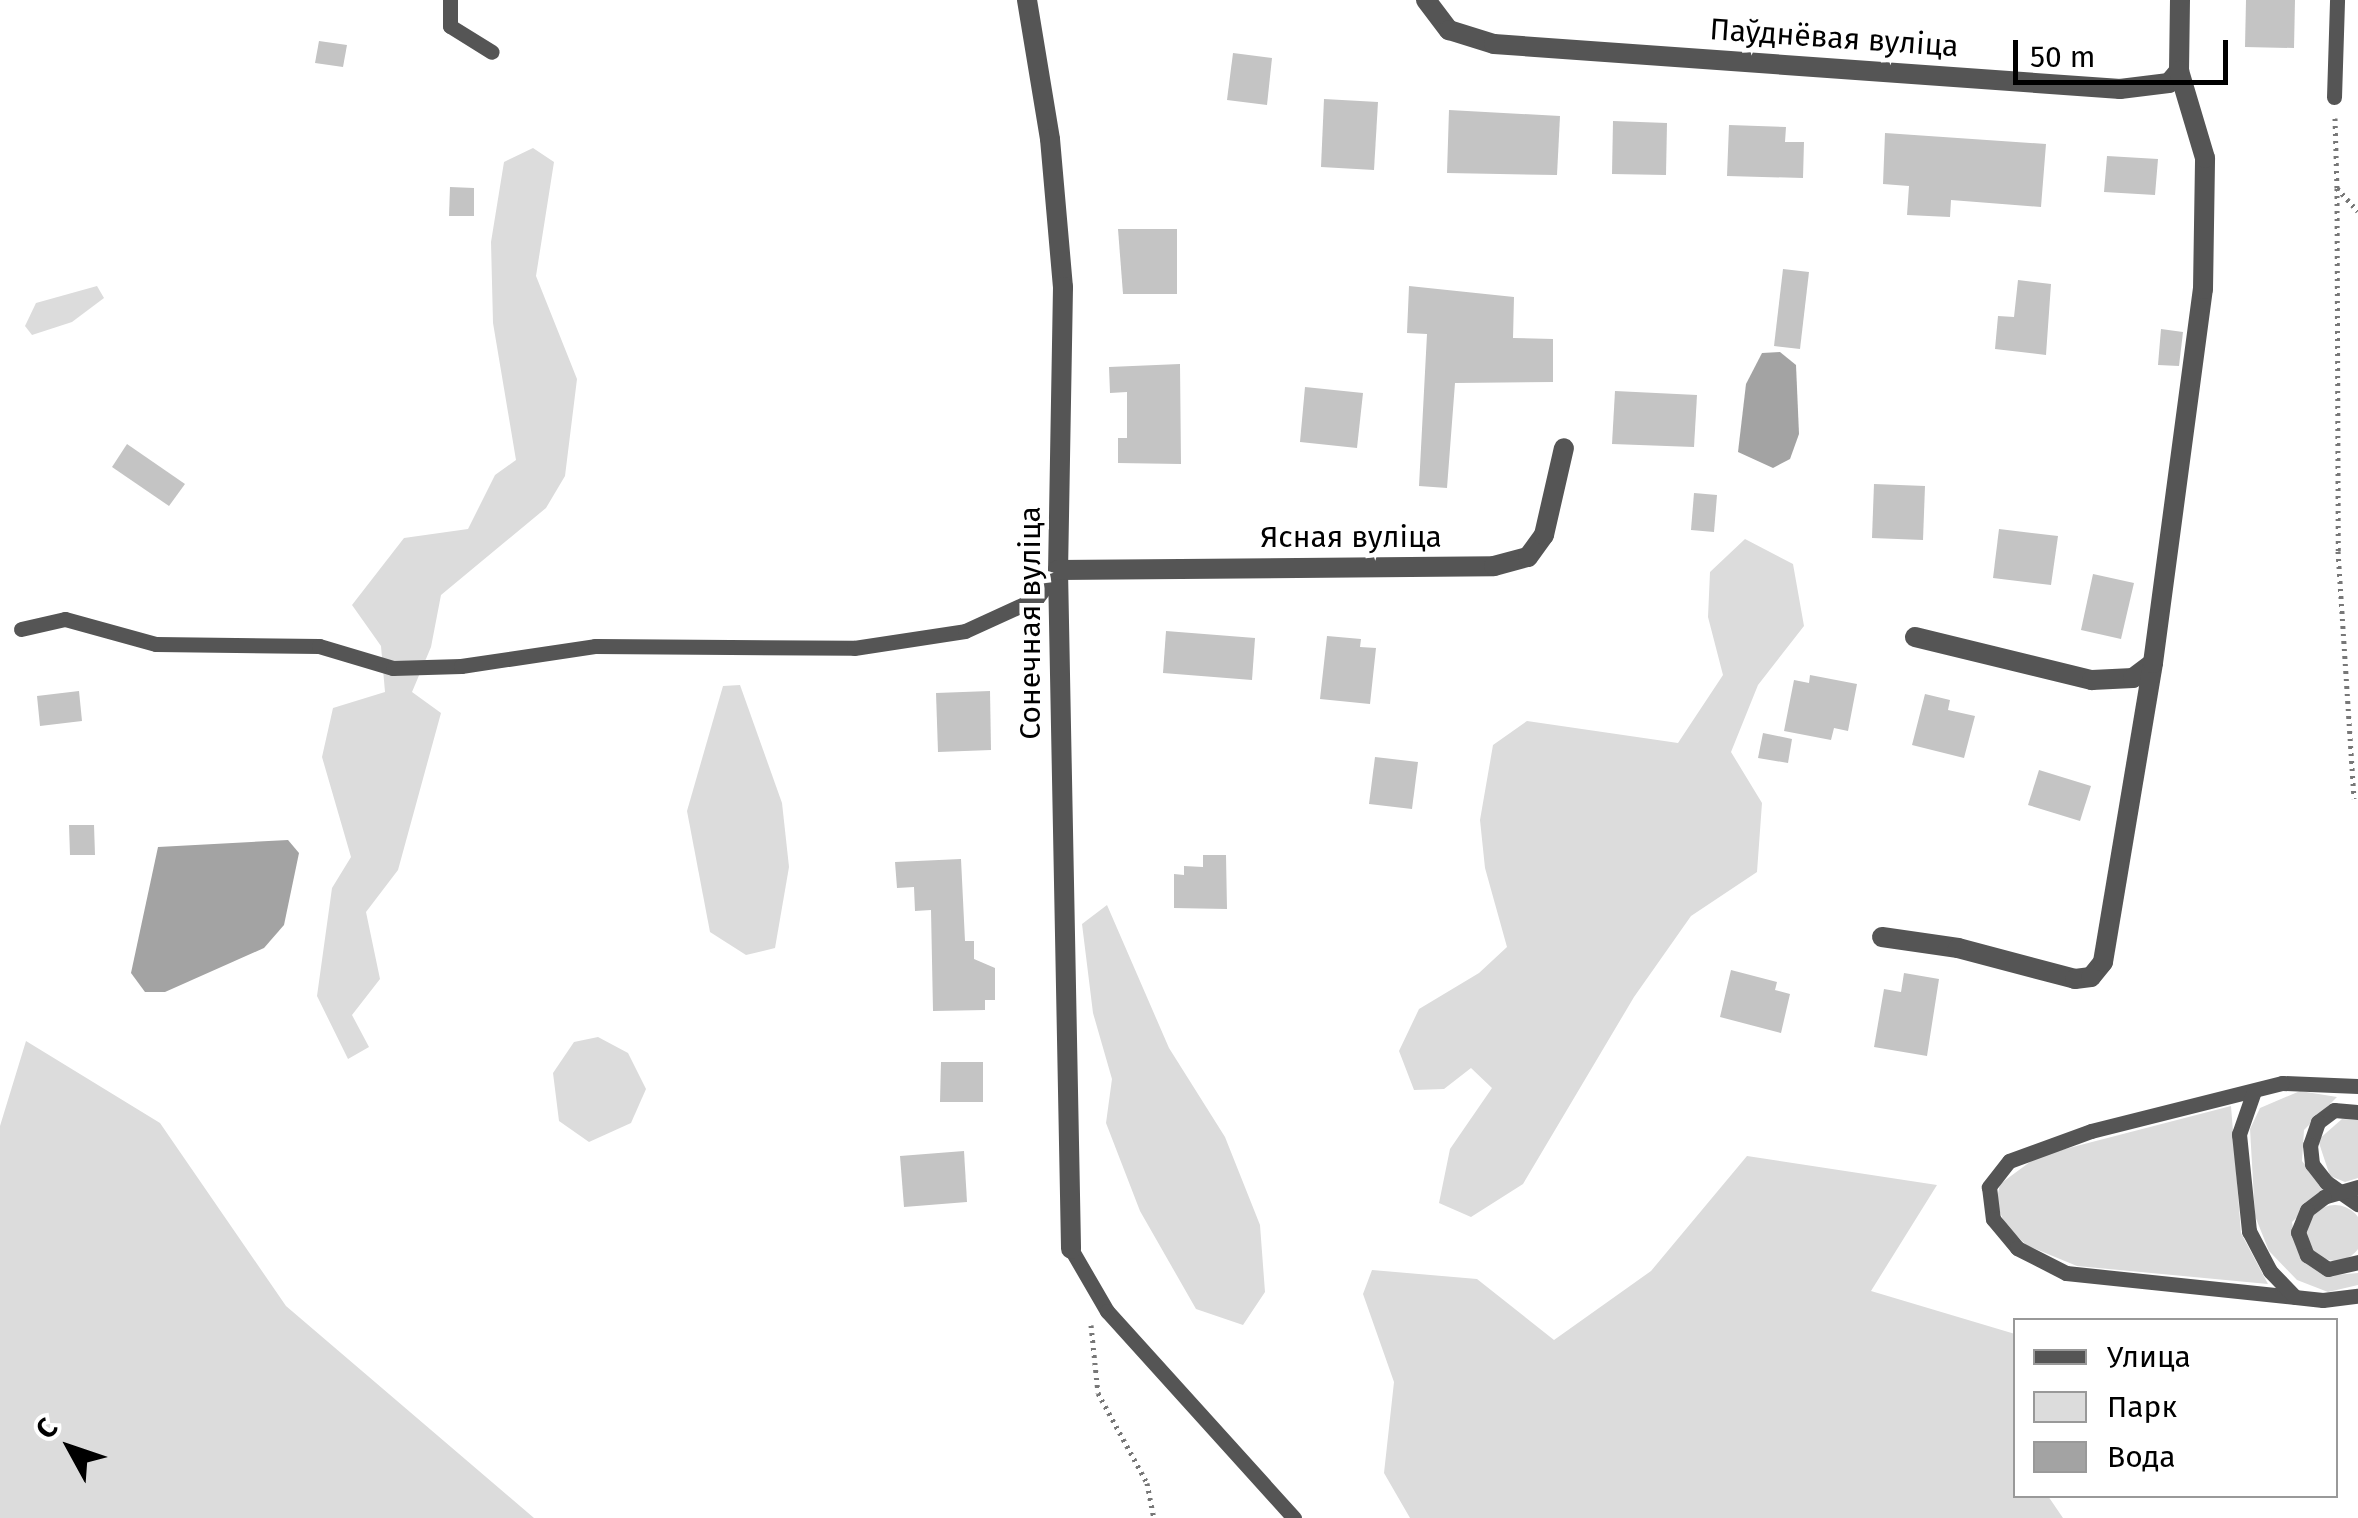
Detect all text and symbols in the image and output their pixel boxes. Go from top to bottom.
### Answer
street label: Паўднёвая вуліца [1708,11,1960,65]
scale bar [2018,20,2233,82]
text: 50 m [2030,39,2095,75]
street label: Сонечная вуліца [1012,506,1048,740]
street label: Ясная вуліца [1260,519,1442,555]
legend [2013,1318,2338,1498]
text: Улица [2107,1339,2191,1375]
text: Парк [2107,1389,2177,1425]
north arrow [20,1398,120,1498]
text: С [29,1412,64,1445]
text: Вода [2107,1439,2176,1475]

